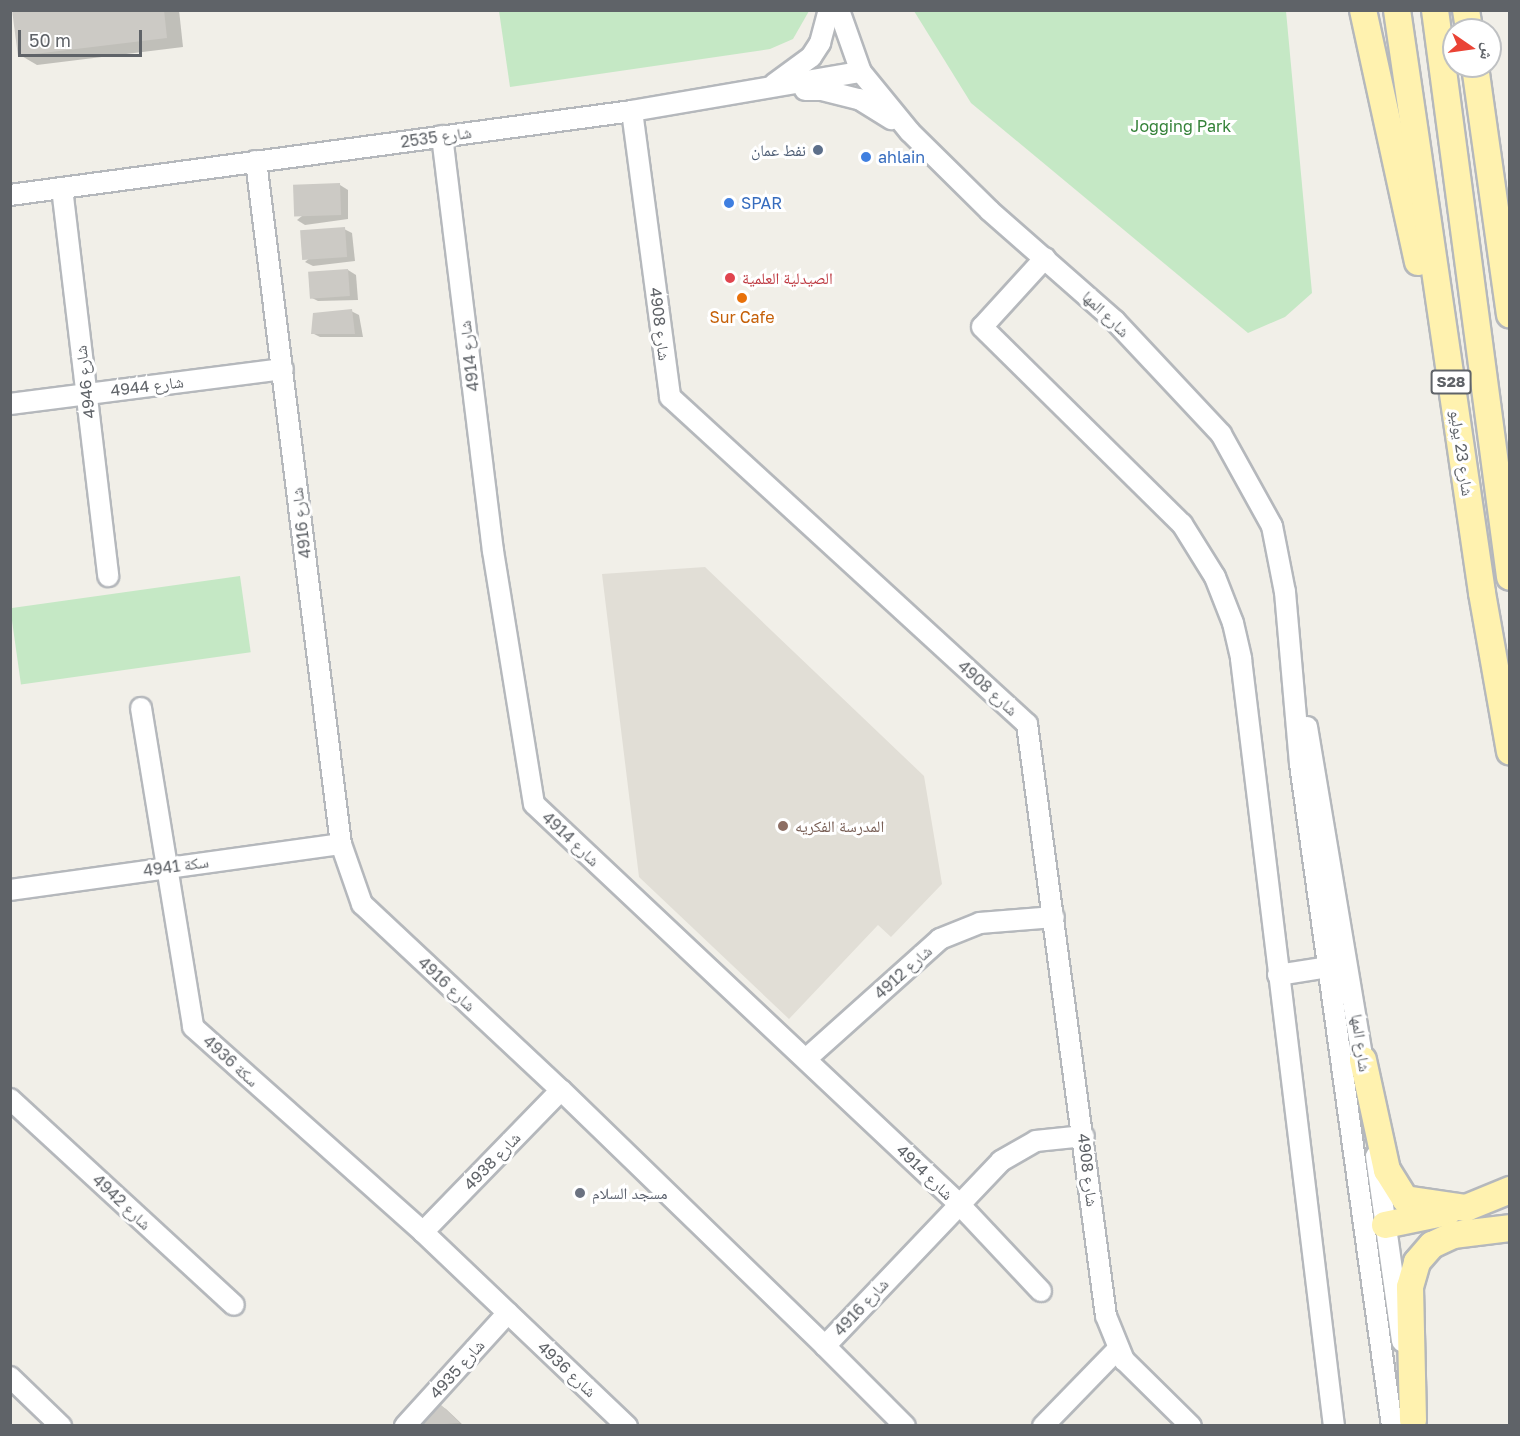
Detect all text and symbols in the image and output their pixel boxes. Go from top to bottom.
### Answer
scale bar [21,18,146,56]
north arrow [1442,18,1502,78]
text: 50 m [29,29,71,51]
text: ش [1476,41,1499,62]
park label: Jogging Park [1131,116,1231,136]
street label: 2535 شارع [399,123,473,151]
place label: نفط عمان [751,140,806,160]
marker: نفط عمان [811,143,825,157]
place label: ahlain [878,147,925,167]
marker: ahlain [859,150,873,164]
place label: SPAR [741,193,782,213]
marker: SPAR [722,196,736,210]
place label: الصيدلية العلمية [742,268,833,288]
marker: الصيدلية العلمية [723,271,737,285]
street label: 4908 شارع [646,286,674,362]
street label: شارع المها [1078,287,1134,341]
marker: Sur Cafe [735,291,749,305]
place label: Sur Cafe [709,307,775,327]
street label: 4914 شارع [455,319,483,393]
street label: 4946 شارع [71,344,99,420]
road number: S28 [1430,370,1472,394]
street label: 4944 شارع [109,372,185,400]
street label: شارع 23 يوليو [1446,409,1478,497]
street label: 4916 شارع [287,486,315,560]
street label: 4908 شارع [954,656,1022,720]
street label: 4914 شارع [538,808,604,870]
place label: المدرسة الفكريه [795,816,884,836]
marker: المدرسة الفكريه [776,819,790,833]
street label: سكة 4941 [142,852,210,880]
street label: 4912 شارع [870,941,936,1003]
street label: 4916 شارع [414,953,480,1015]
street label: شارع المها [1347,1013,1375,1073]
street label: سكة 4936 [199,1031,263,1091]
street label: شارع 4938 [460,1128,524,1194]
street label: 4908 شارع [1074,1132,1102,1208]
street label: 4914 شارع [893,1140,957,1204]
street label: 4942 شارع [89,1170,155,1234]
place label: مسجد السلام [592,1183,668,1203]
marker: مسجد السلام [573,1186,587,1200]
street label: 4916 شارع [830,1274,892,1340]
street label: 4935 شارع [426,1336,488,1402]
street label: 4936 شارع [534,1337,600,1401]

